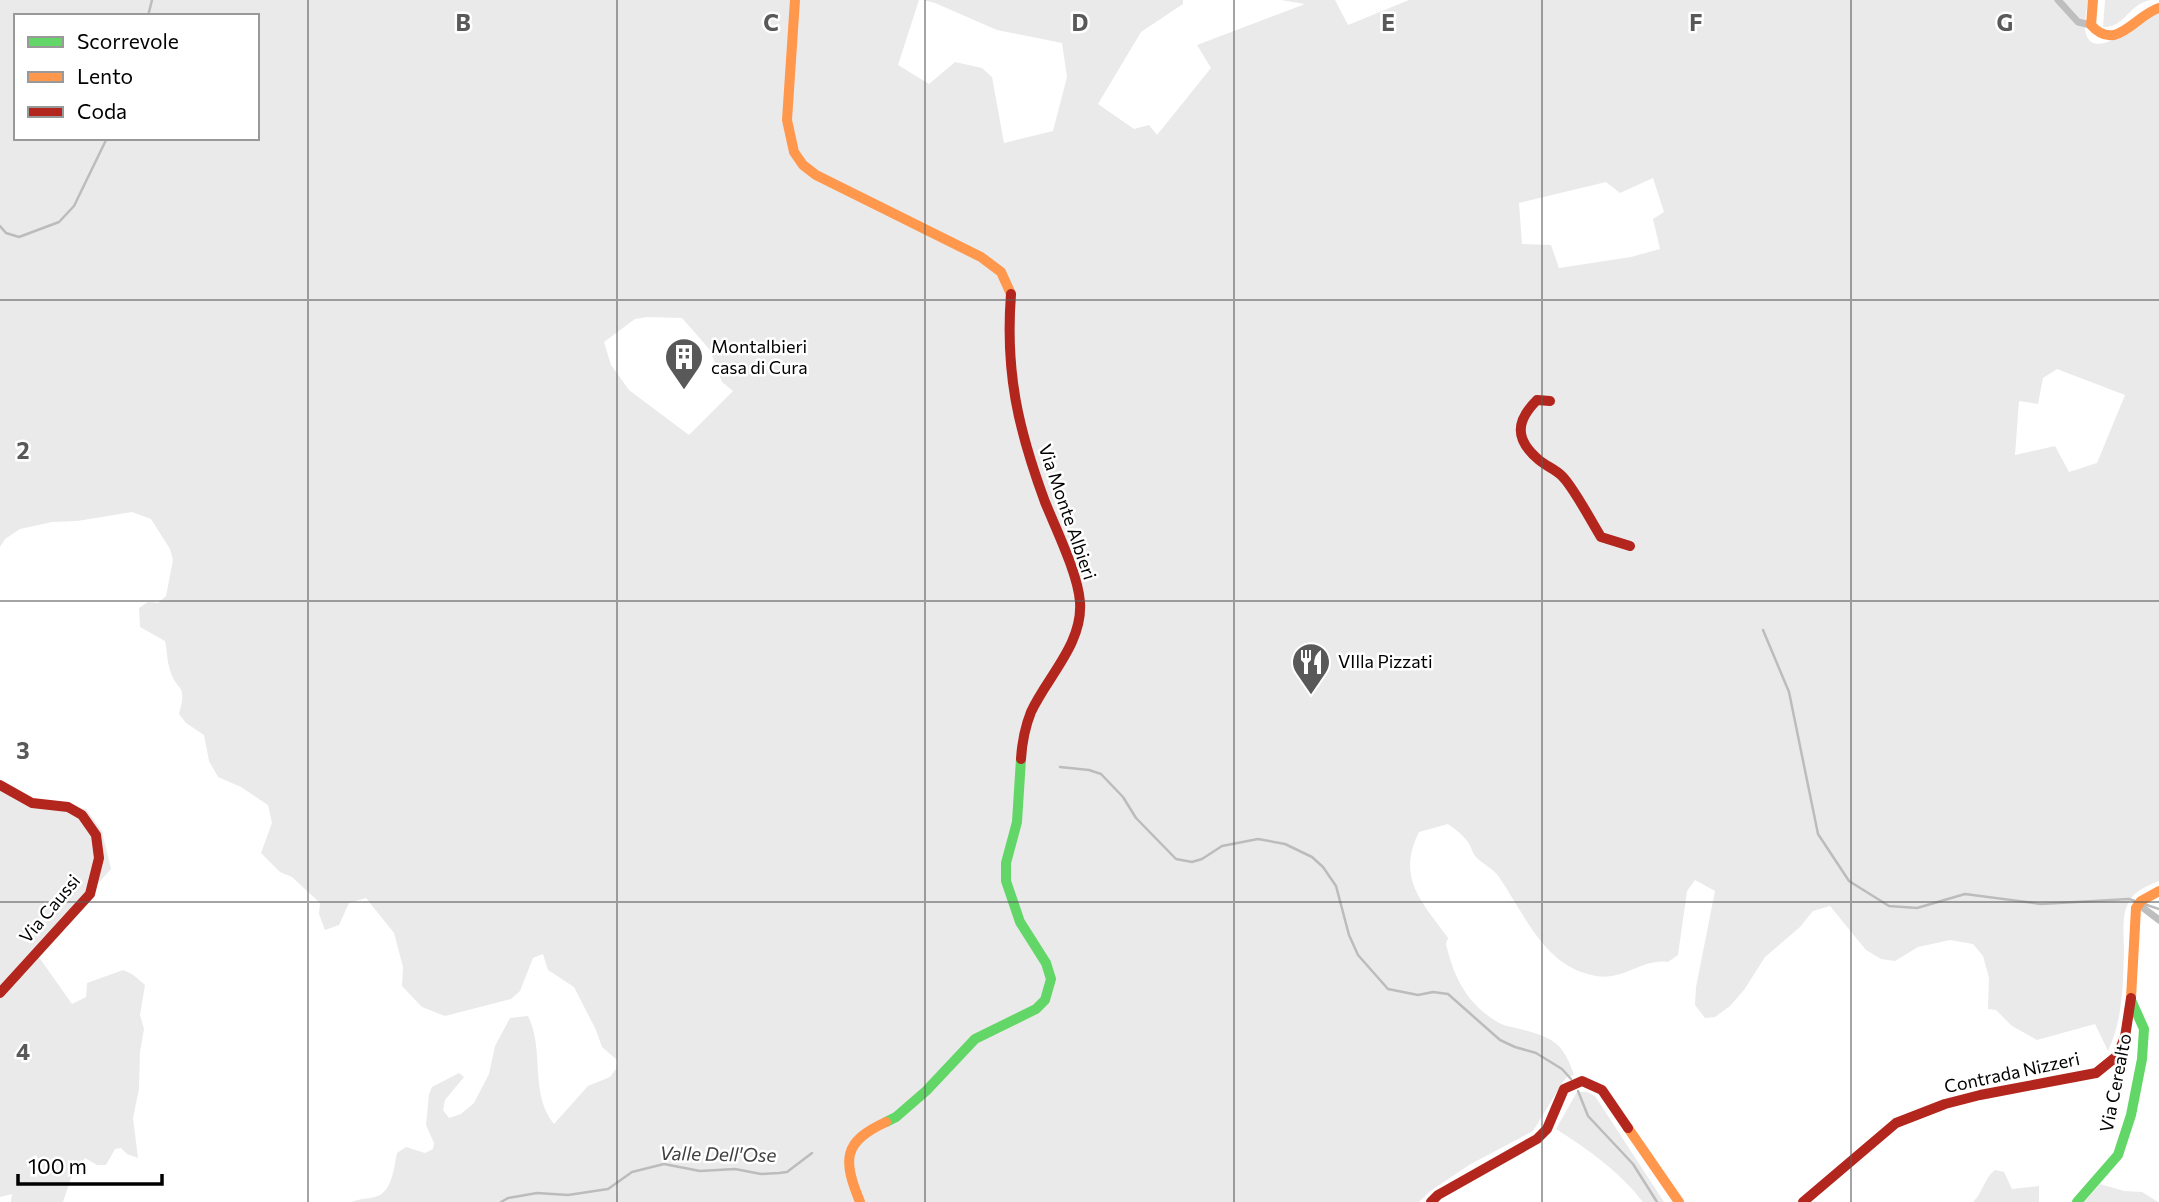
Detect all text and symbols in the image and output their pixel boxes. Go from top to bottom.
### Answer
text: B [455,8,471,36]
text: C [763,8,779,36]
text: D [1072,8,1089,36]
text: E [1381,8,1395,36]
text: F [1689,8,1703,36]
text: G [1997,8,2013,36]
legend [14,14,259,140]
text: Scorrevole [77,28,179,53]
text: Lento [77,63,133,88]
text: Coda [77,98,127,123]
place label: Montalbieri casa di Cura [711,335,808,378]
building icon: Montalbieri casa di Cura [663,336,705,391]
text: 2 [16,436,30,464]
street label: Via Monte Albieri [1034,441,1101,582]
restaurant icon: VIlla Pizzati [1290,641,1332,696]
place label: VIlla Pizzati [1338,650,1433,672]
text: 3 [16,736,30,764]
street label: Via Caussi [14,870,84,947]
street label: Via Cerealto [2095,1032,2135,1134]
text: 4 [16,1037,30,1065]
street label: Contrada Nizzeri [1942,1047,2081,1097]
water label: Valle Dell'Ose [659,1141,777,1166]
scale bar [18,1142,161,1186]
text: 100 m [28,1153,87,1178]

